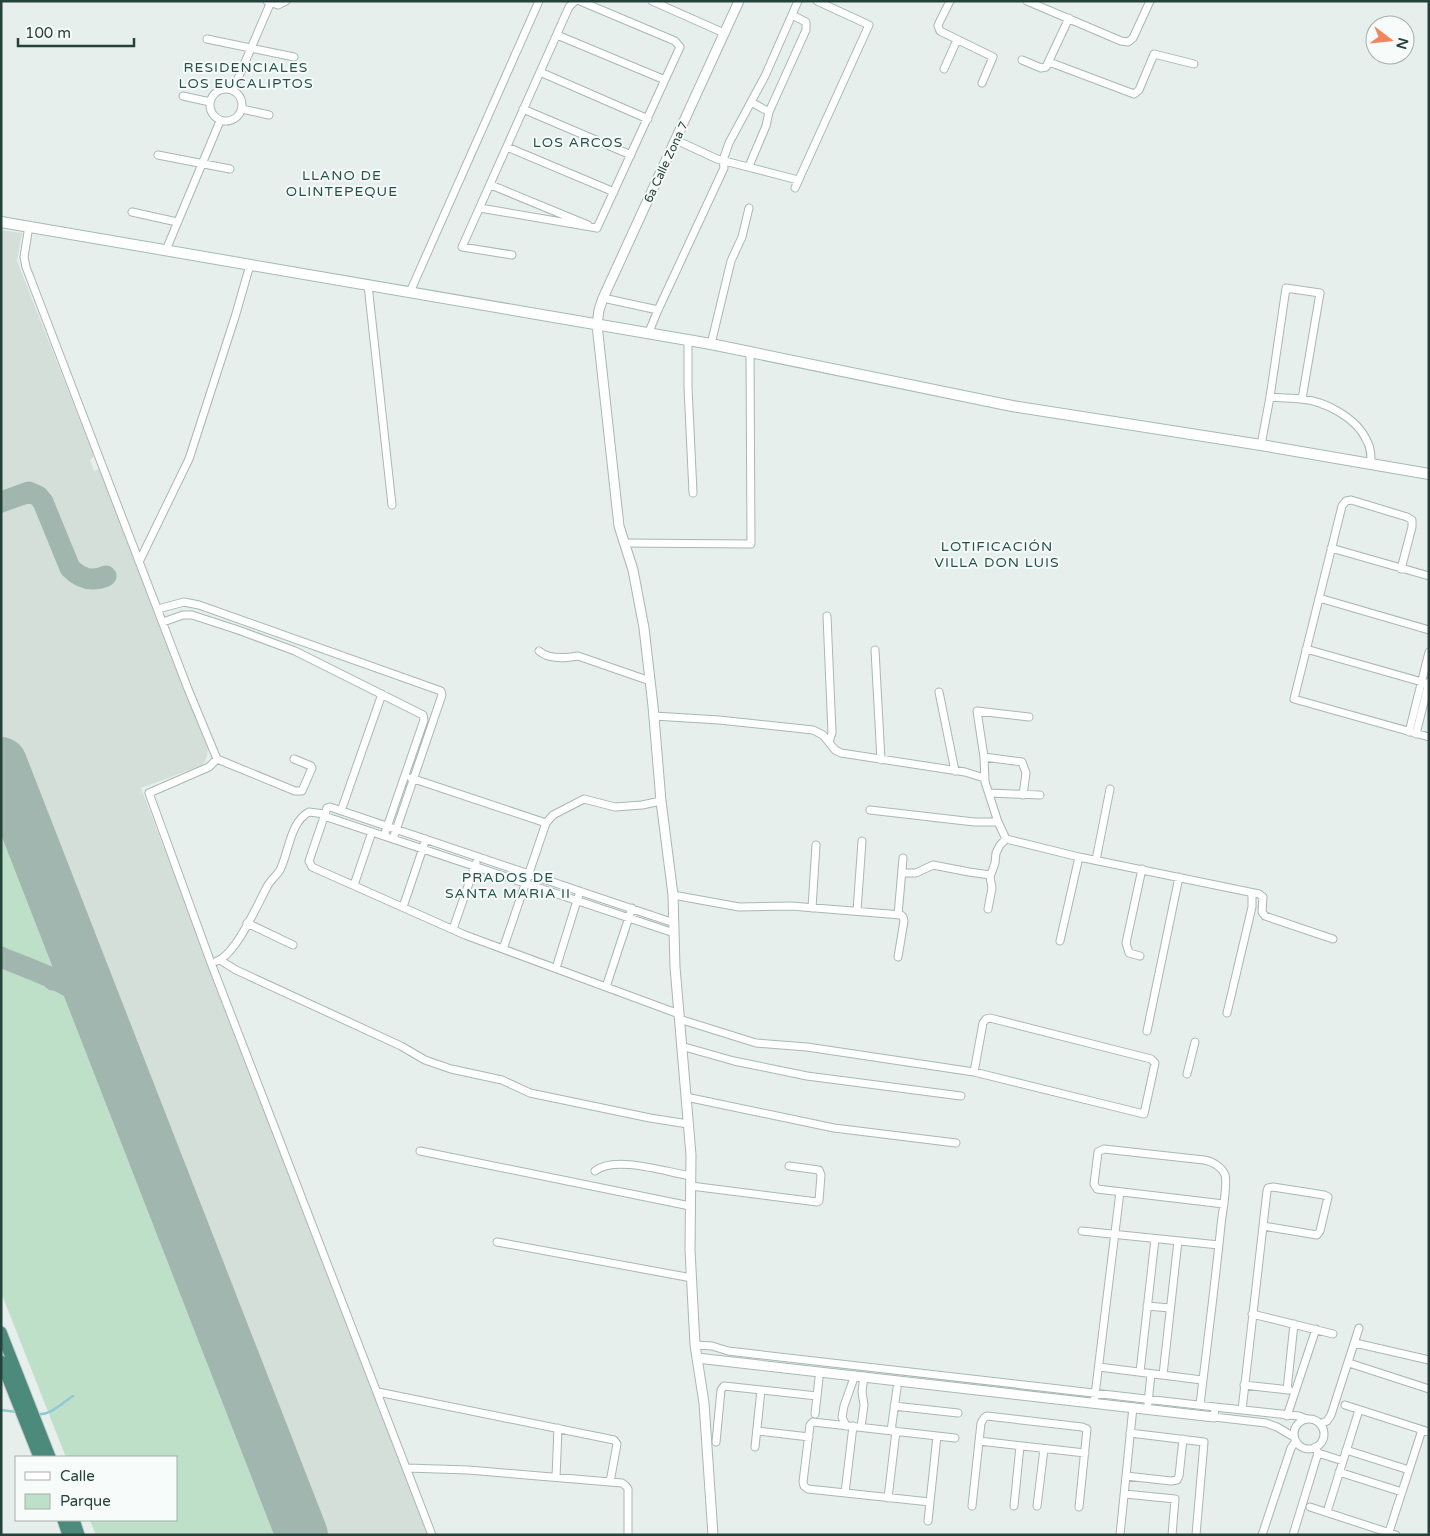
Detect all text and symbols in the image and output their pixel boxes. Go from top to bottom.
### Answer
scale bar [18,15,134,47]
north arrow [1365,15,1415,65]
text: 100 m [25,24,71,42]
text: N [1392,36,1412,51]
district label: RESIDENCIALES LOS EUCALIPTOS [178,59,314,92]
street label: 6a Calle Zona 7 [641,119,691,205]
district label: LOS ARCOS [533,134,623,151]
district label: LLANO DE OLINTEPEQUE [286,167,398,200]
district label: LOTIFICACIÓN VILLA DON LUIS [934,538,1060,571]
district label: PRADOS DE SANTA MARIA II [445,869,571,902]
legend [15,1456,178,1521]
text: Calle [60,1467,95,1485]
text: Parque [60,1492,111,1510]

